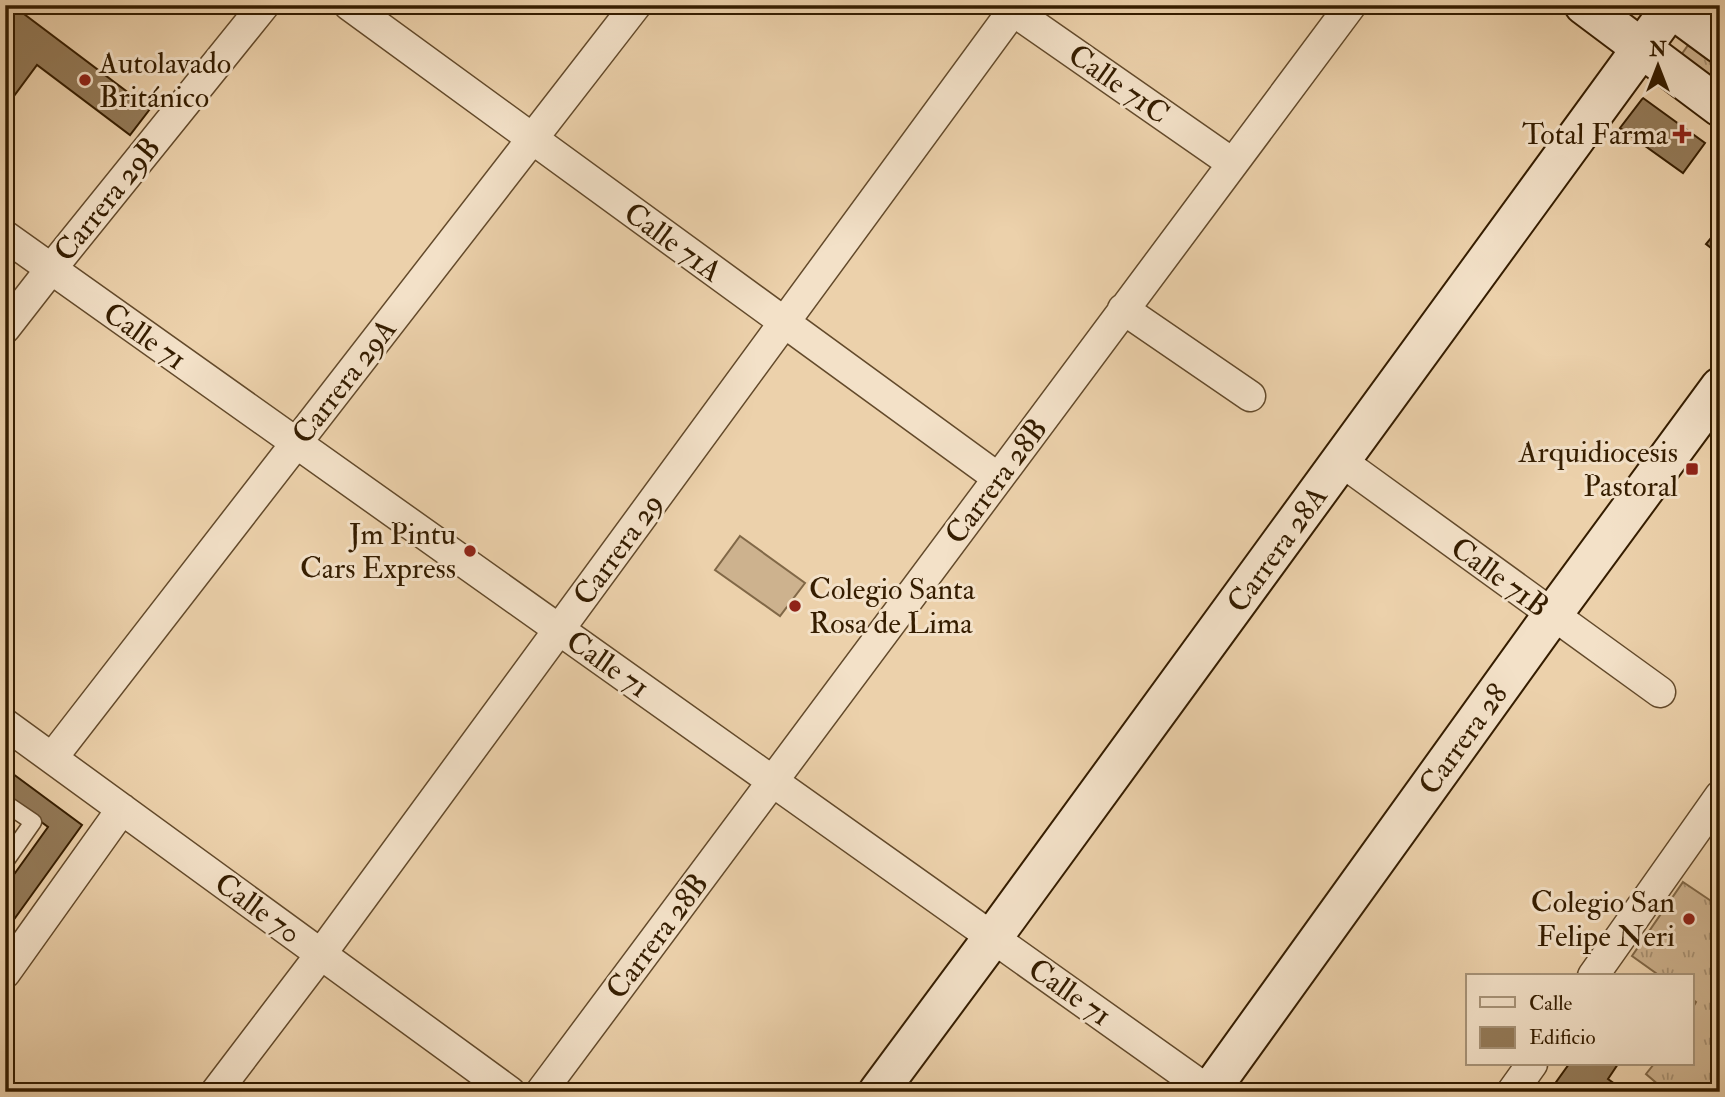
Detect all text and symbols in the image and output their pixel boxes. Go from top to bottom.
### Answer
north arrow [1624,32,1694,102]
street label: Calle 71C [1061,36,1176,132]
text: N [1648,38,1667,62]
place label: Autolavado Británico [98,45,231,116]
marker: Autolavado Británico [77,72,93,88]
place label: Total Farma [1522,116,1669,153]
marker: Total Farma [1674,126,1690,142]
street label: Carrera 29B [46,130,169,269]
street label: Calle 71A [617,195,729,290]
street label: Calle 71 [96,295,193,378]
street label: Carrera 29A [284,311,405,451]
street label: Carrera 28B [937,411,1056,551]
place label: Arquidiocesis Pastoral [1518,434,1678,505]
marker: Arquidiocesis Pastoral [1684,461,1700,477]
street label: Carrera 28A [1219,479,1336,620]
street label: Carrera 29 [565,486,671,613]
place label: Jm Pintu Cars Express [300,516,456,587]
street label: Calle 71B [1443,529,1556,625]
marker: Jm Pintu Cars Express [462,543,478,559]
place label: Colegio Santa Rosa de Lima [809,571,976,642]
marker: Colegio Santa Rosa de Lima [787,598,803,614]
street label: Calle 71 [559,623,656,706]
street label: Carrera 28 [1411,677,1516,802]
street label: Calle 70 [207,865,308,952]
street label: Carrera 28B [598,866,717,1006]
place label: Colegio San Felipe Neri [1531,884,1675,955]
marker: Colegio San Felipe Neri [1681,911,1697,927]
street label: Calle 71 [1021,951,1118,1034]
legend [1466,974,1694,1066]
text: Calle [1529,990,1573,1017]
text: Edificio [1529,1024,1596,1051]

